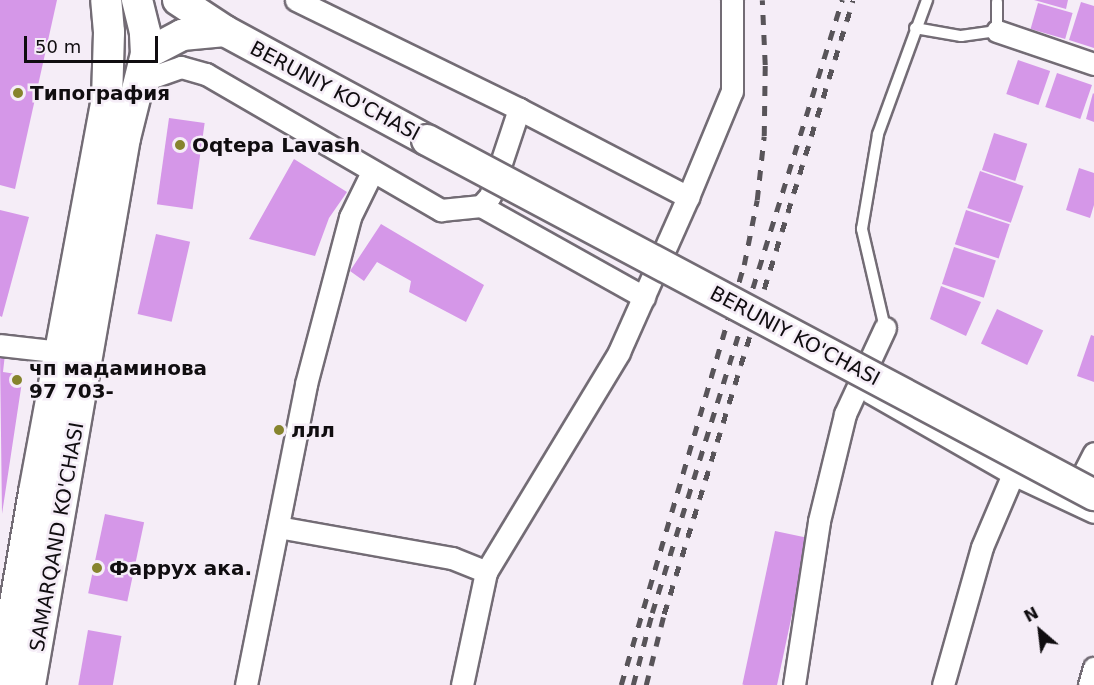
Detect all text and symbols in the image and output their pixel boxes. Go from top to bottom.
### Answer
scale bar [27,24,160,62]
text: 50 m [35,36,81,57]
street label: BERUNIY KO'CHASI [246,36,424,146]
place label: Типография [30,81,170,105]
marker: Типография [11,86,25,100]
place label: Oqtepa Lavash [192,133,360,157]
marker: Oqtepa Lavash [173,138,187,152]
street label: BERUNIY KO'CHASI [706,281,884,391]
place label: чп мадаминова 97 703- [29,356,207,403]
marker: чп мадаминова 97 703- [10,373,24,387]
place label: ллл [291,418,335,442]
street label: SAMARQAND KO'CHASI [25,421,89,653]
marker: ллл [272,423,286,437]
place label: Фаррух ака. [109,556,252,580]
marker: Фаррух ака. [90,561,104,575]
north arrow [1010,601,1070,661]
text: N [1021,603,1042,626]

